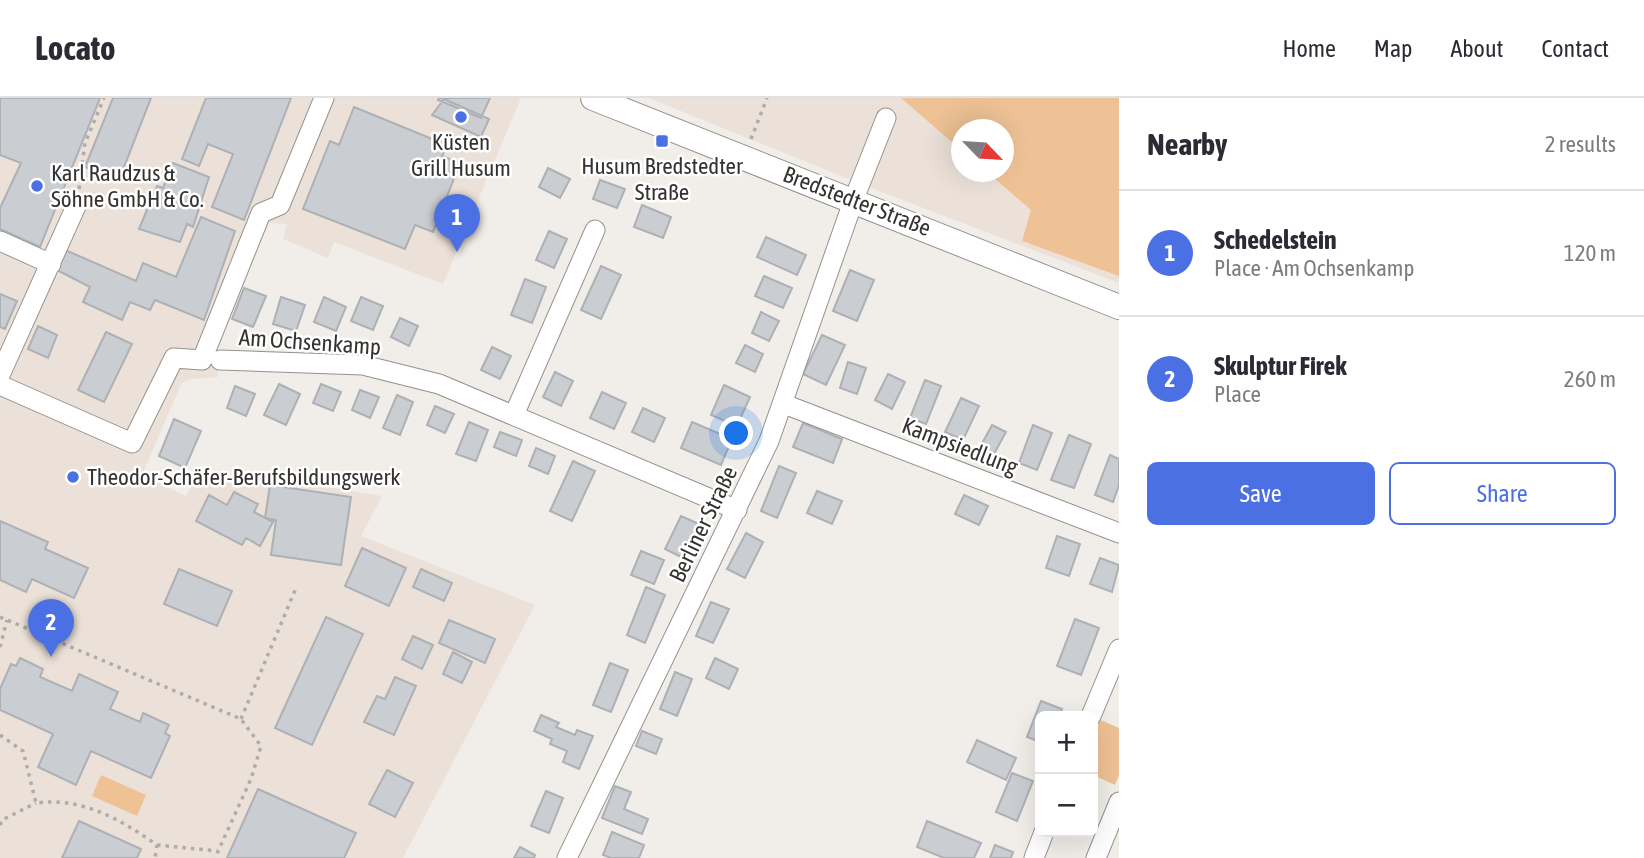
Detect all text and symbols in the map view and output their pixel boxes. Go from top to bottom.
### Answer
text: Locato [35,29,116,67]
text: Home [1282,35,1336,62]
text: Map [1374,35,1412,62]
text: About [1450,35,1503,62]
text: Contact [1541,35,1609,62]
marker: Küsten Grill Husum [453,109,469,125]
north arrow [951,119,1014,182]
text: Nearby [1147,127,1227,161]
place label: Küsten Grill Husum [411,129,511,181]
text: 2 results [1545,131,1616,157]
marker: Husum Bredstedter Straße [654,133,670,149]
place label: Husum Bredstedter Straße [581,153,744,205]
place label: Karl Raudzus & Söhne GmbH & Co. [51,160,204,212]
street label: Bredstedter Straße [780,161,934,241]
marker: Karl Raudzus & Söhne GmbH & Co. [29,178,45,194]
pin: 1 [434,194,480,252]
text: Schedelstein [1214,225,1337,255]
text: 1 [1165,240,1175,266]
text: 120 m [1564,240,1616,266]
text: Place · Am Ochsenkamp [1214,255,1414,281]
street label: Am Ochsenkamp [238,324,382,360]
text: Skulptur Firek [1214,351,1347,381]
text: 2 [1165,366,1175,392]
text: 260 m [1564,366,1616,392]
text: Place [1214,381,1261,407]
street label: Kampsiedlung [898,412,1022,480]
your location [719,416,753,450]
street label: Berliner Straße [664,462,742,586]
button: Save [1147,462,1375,525]
button: Share [1389,462,1616,525]
place label: Theodor-Schäfer-Berufsbildungswerk [87,464,400,490]
marker: Theodor-Schäfer-Berufsbildungswerk [65,469,81,485]
pin: 2 [28,599,74,657]
map controls [1035,711,1098,837]
button: + [1035,711,1098,774]
button: − [1035,774,1098,837]

